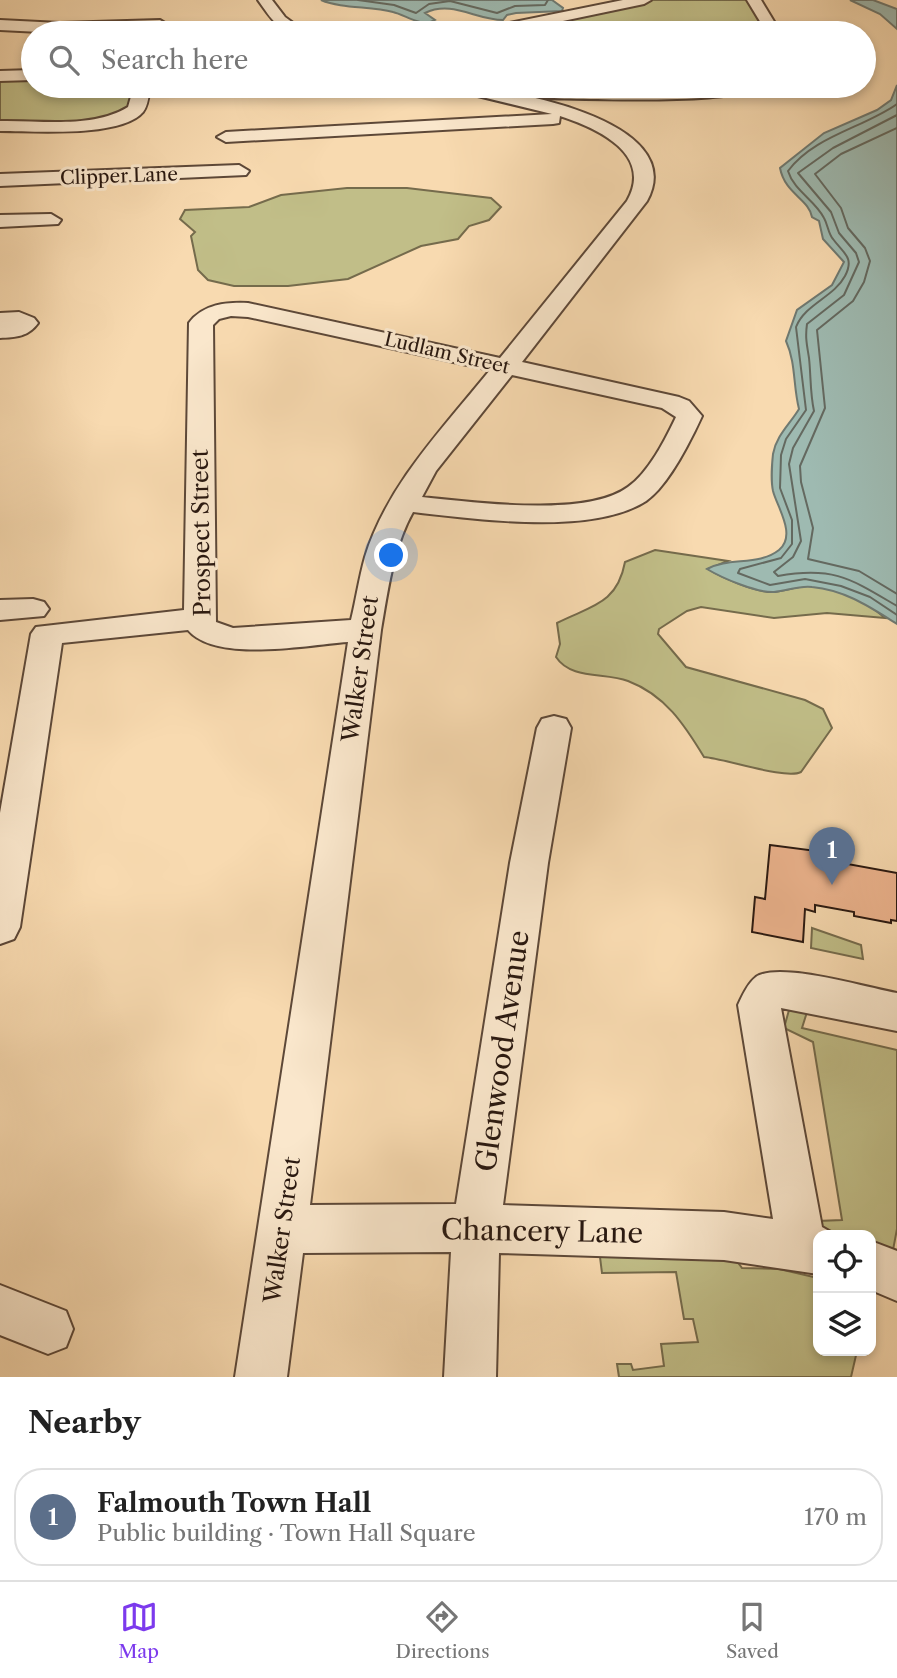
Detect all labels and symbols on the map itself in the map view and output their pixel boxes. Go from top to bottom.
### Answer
street label: Clipper Lane [60,162,178,190]
street label: Ludlam Street [382,327,512,379]
street label: Prospect Street [186,449,216,617]
your location [374,538,408,572]
street label: Walker Street [336,594,384,745]
pin: 1 [809,827,855,885]
street label: Glenwood Avenue [468,928,536,1174]
street label: Walker Street [258,1155,306,1306]
street label: Chancery Lane [441,1212,643,1250]

